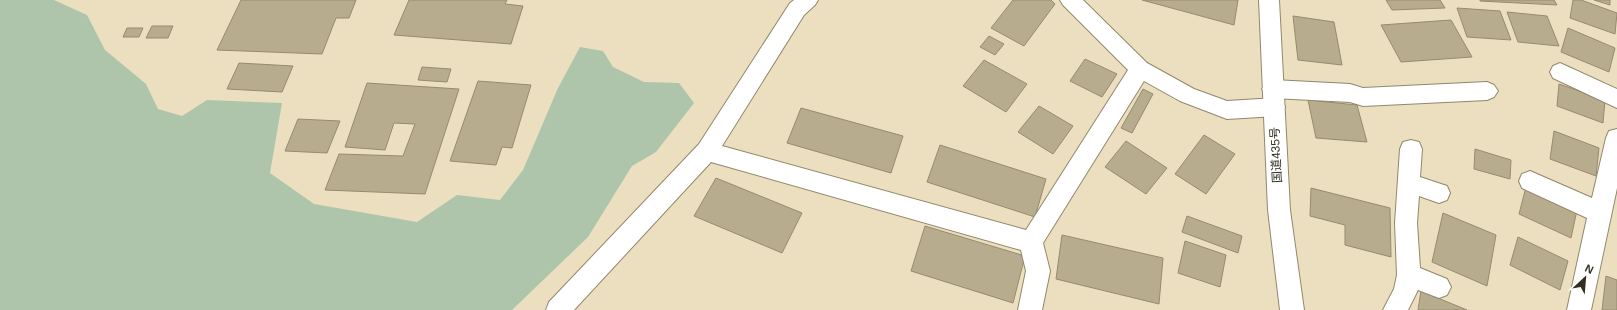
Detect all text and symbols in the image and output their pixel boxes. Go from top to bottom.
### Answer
street label: 国道435号 [1268,127,1284,183]
north arrow [1565,258,1605,298]
text: N [1583,262,1596,276]

